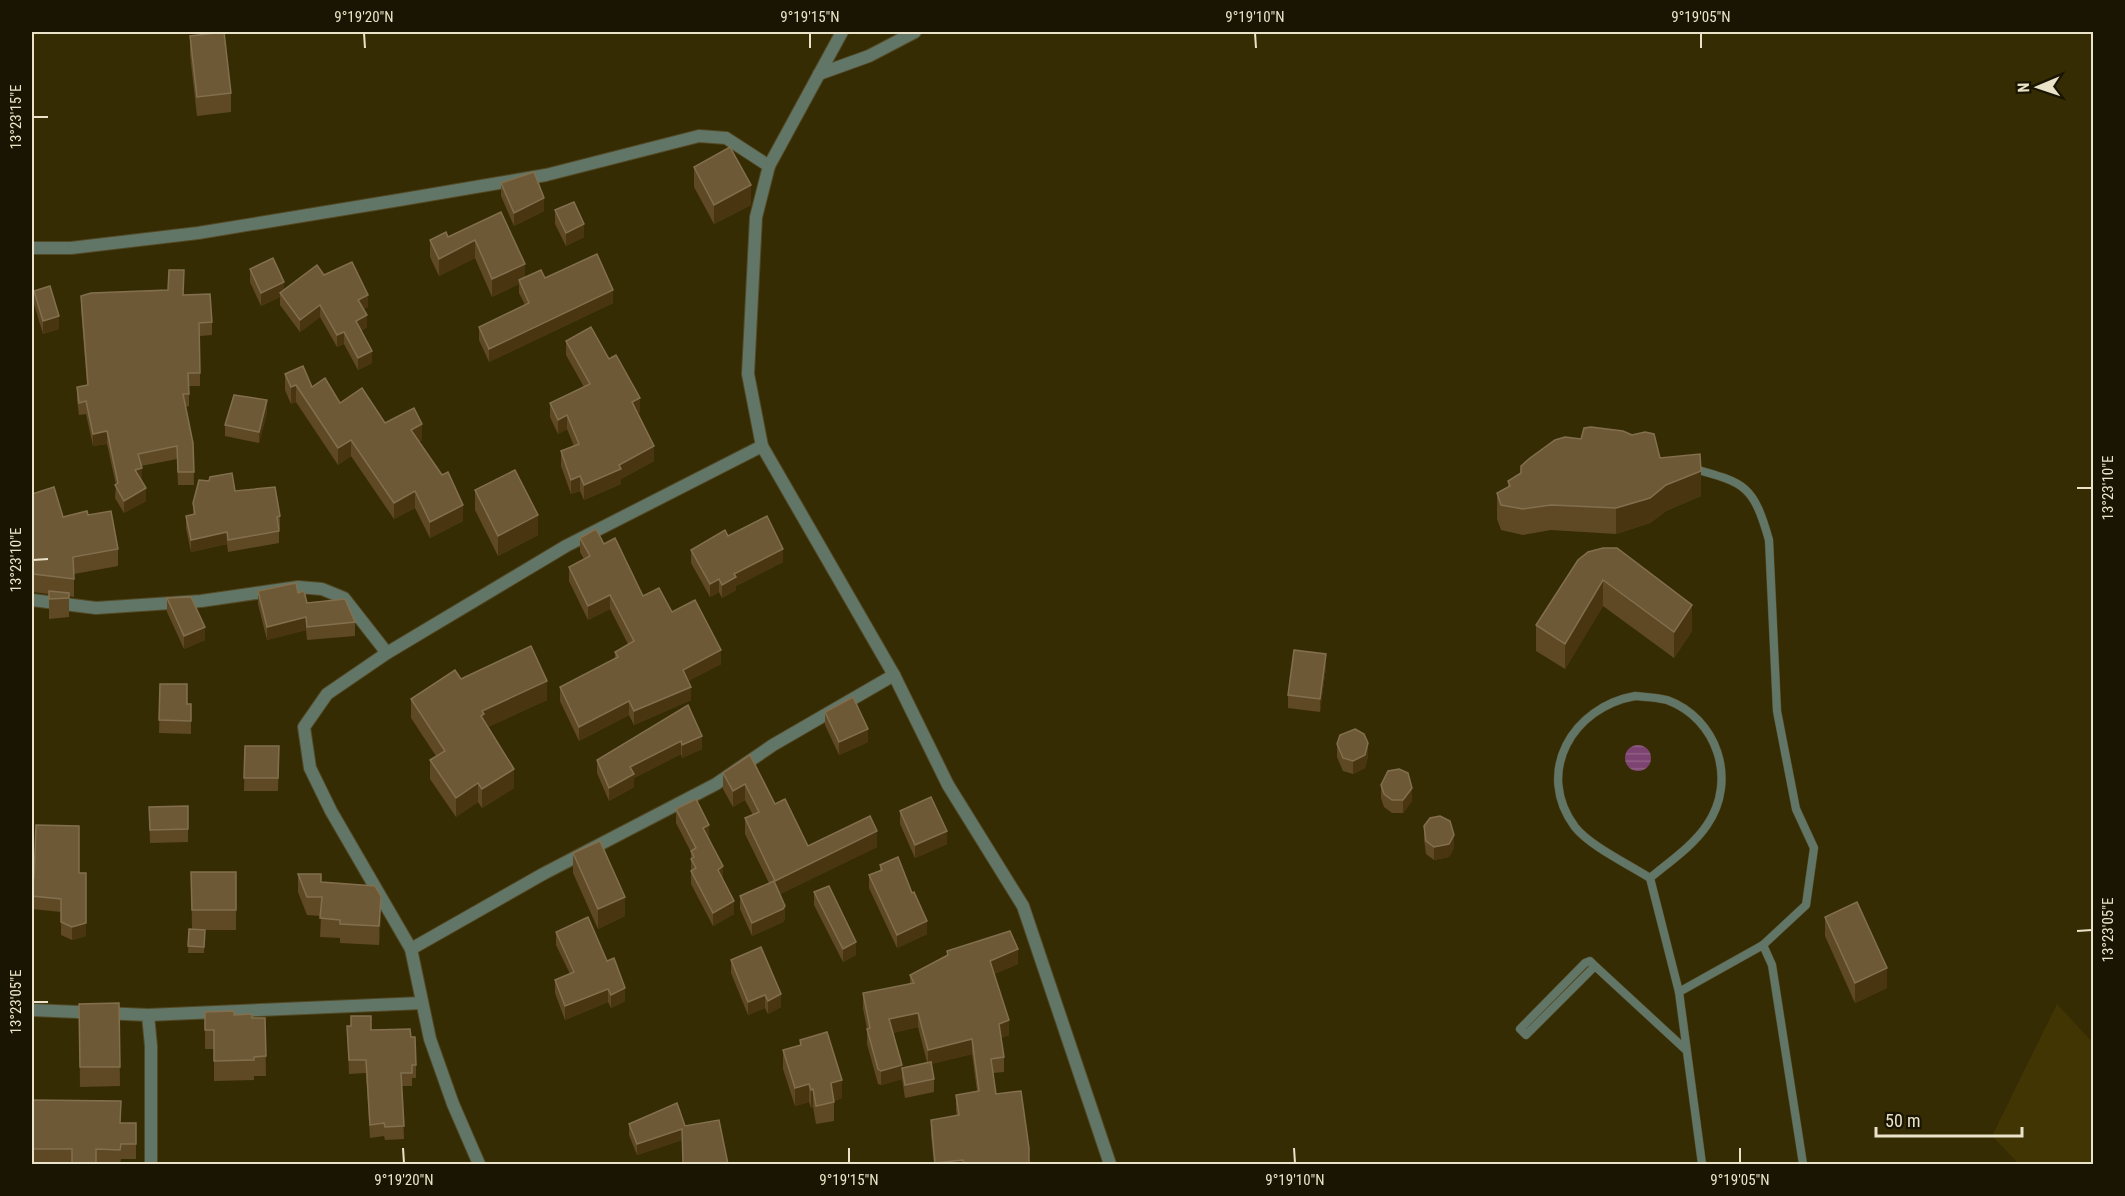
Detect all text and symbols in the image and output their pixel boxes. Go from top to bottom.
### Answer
text: 9°19'20"N [334,8,394,26]
text: 9°19'15"N [780,8,840,26]
text: 9°19'10"N [1225,8,1285,26]
text: 9°19'05"N [1671,8,1731,26]
north arrow [2008,57,2068,117]
text: N [2014,82,2033,93]
text: 13°23'15"E [7,85,25,149]
text: 13°23'10"E [2099,456,2117,520]
text: 13°23'10"E [7,528,25,592]
text: 13°23'05"E [2099,898,2117,962]
text: 13°23'05"E [7,970,25,1034]
scale bar [1876,1100,2022,1138]
text: 50 m [1885,1110,1920,1131]
text: 9°19'20"N [374,1171,434,1189]
text: 9°19'15"N [819,1171,879,1189]
text: 9°19'10"N [1265,1171,1325,1189]
text: 9°19'05"N [1710,1171,1770,1189]

